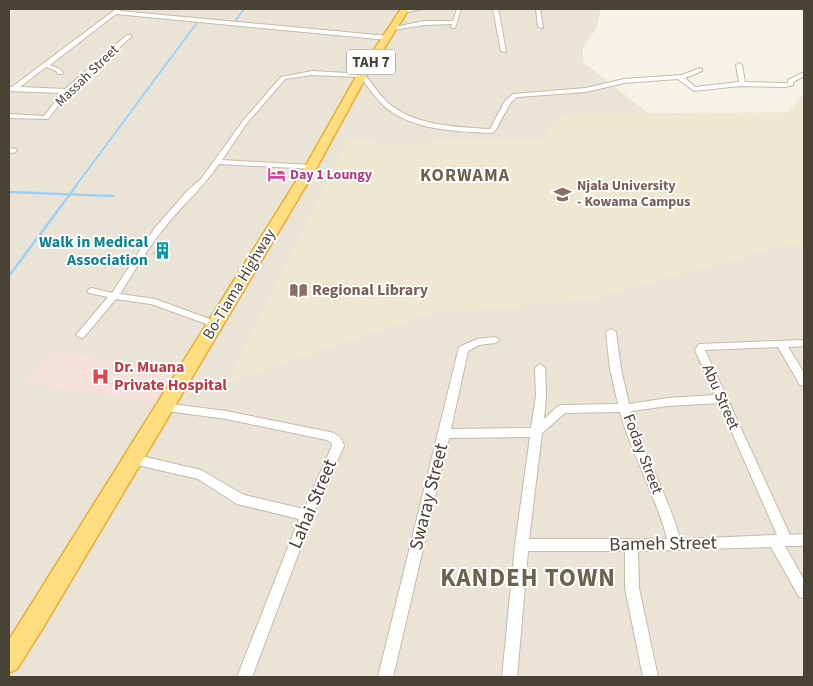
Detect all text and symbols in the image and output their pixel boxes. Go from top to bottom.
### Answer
street label: Massah Street [51,40,123,112]
road number: TAH 7 [347,50,395,74]
district label: KORWAMA [420,163,510,188]
hotel icon: Day 1 Loungy [266,165,286,185]
place label: Day 1 Loungy [290,165,373,185]
place label: Njala University - Kowama Campus [577,176,690,212]
school or university icon: Njala University - Kowama Campus [553,184,573,204]
street label: Bo-Tiama Highway [197,224,281,343]
place label: Walk in Medical Association [39,231,148,271]
building icon: Walk in Medical Association [152,241,172,261]
place label: Regional Library [312,279,429,301]
library icon: Regional Library [288,280,308,300]
place label: Dr. Muana Private Hospital [114,356,227,396]
street label: Abu Street [697,361,745,434]
hospital icon: Dr. Muana Private Hospital [90,366,110,386]
street label: Foday Street [618,411,669,498]
street label: Swaray Street [403,440,455,553]
street label: Lahai Street [282,455,344,553]
street label: Bameh Street [609,530,718,558]
district label: KANDEH TOWN [440,560,616,596]

